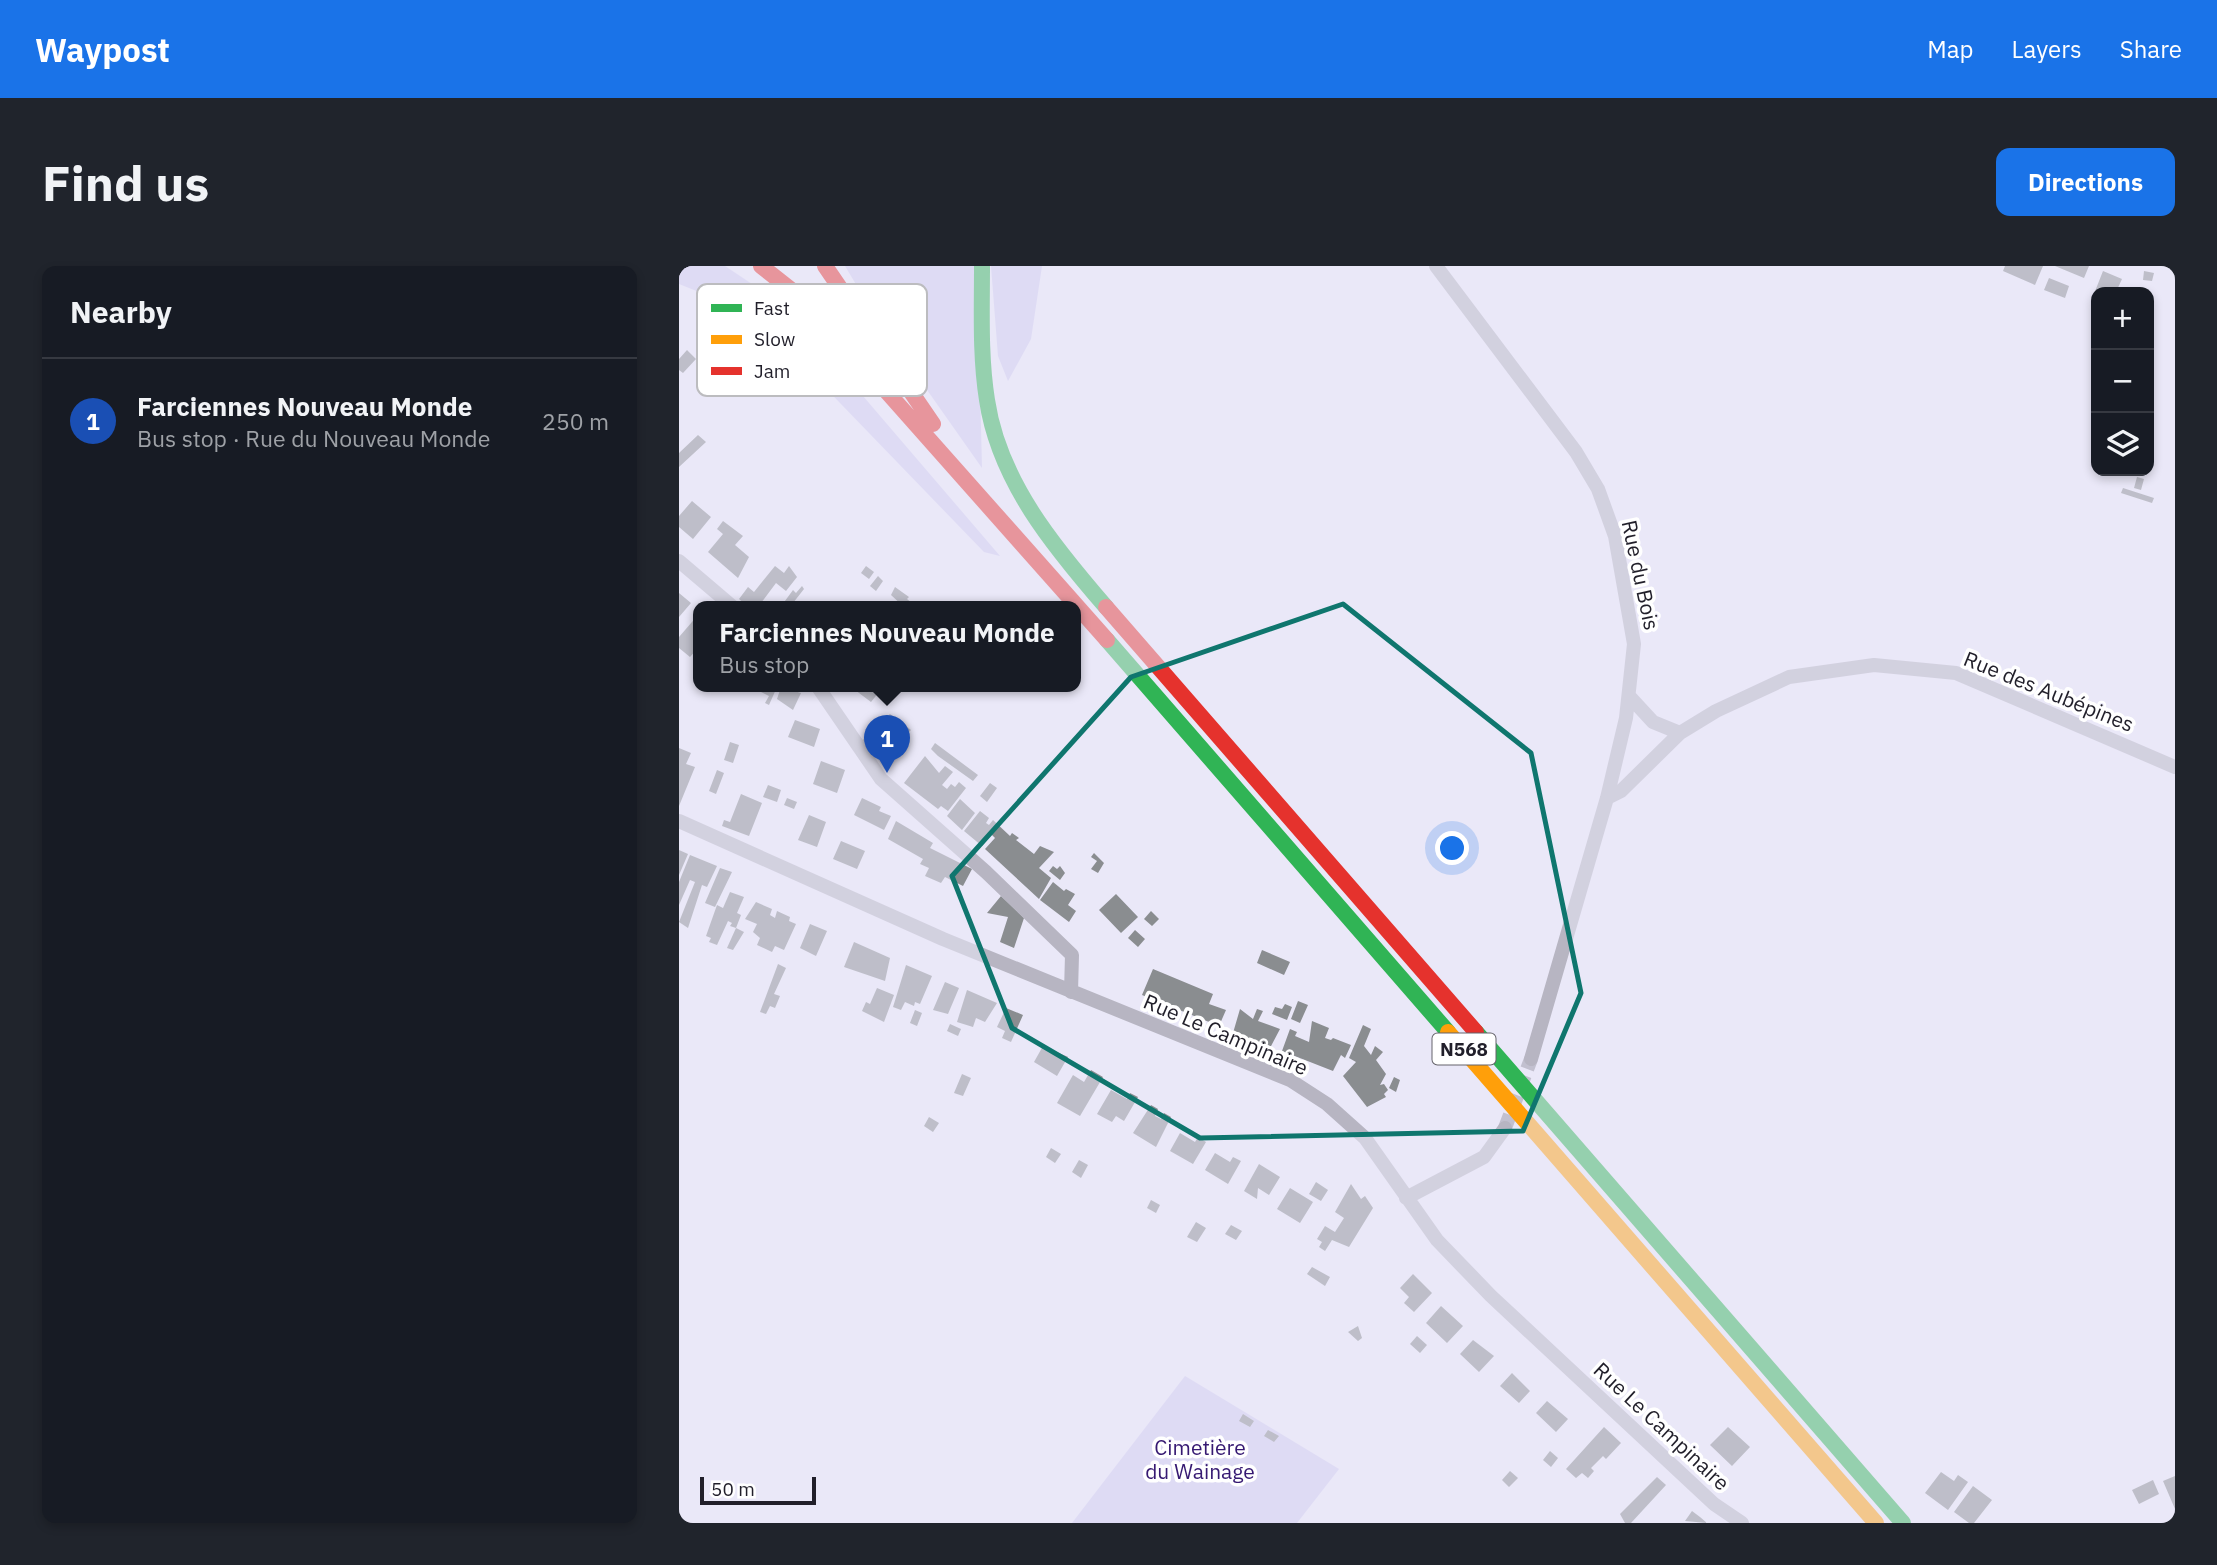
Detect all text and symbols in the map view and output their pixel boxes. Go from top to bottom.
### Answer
text: Waypost [35,28,170,71]
text: Map [1927,33,1974,65]
text: Layers [2012,33,2082,65]
text: Share [2120,33,2182,65]
button: Directions [1996,148,2175,216]
text: Find us [42,151,209,214]
legend [697,284,927,396]
map controls [2091,287,2154,476]
button: + [2091,287,2154,350]
text: Nearby [70,292,172,331]
text: Fast [754,296,790,320]
text: Slow [754,327,795,351]
button: − [2091,350,2154,413]
text: Jam [754,359,790,383]
text: Farciennes Nouveau Monde [137,389,472,423]
text: 1 [86,406,100,436]
text: 250 m [542,406,609,436]
button: layers [2091,413,2154,476]
text: Bus stop · Rue du Nouveau Monde [137,423,490,453]
street label: Rue du Bois [1616,517,1666,633]
popup [693,601,1081,692]
text: Farciennes Nouveau Monde [719,615,1055,649]
street label: Rue des Aubépines [1960,644,2138,738]
text: Bus stop [719,649,809,679]
pin: 1 [864,715,910,773]
your location [1435,831,1469,865]
street label: Rue Le Campinaire [1139,987,1313,1081]
road number: N568 [1433,1034,1495,1064]
street label: Rue Le Campinaire [1588,1356,1736,1496]
park label: Cimetière du Wainage [1145,1433,1255,1485]
scale bar [700,1474,815,1506]
text: 50 m [711,1477,755,1501]

